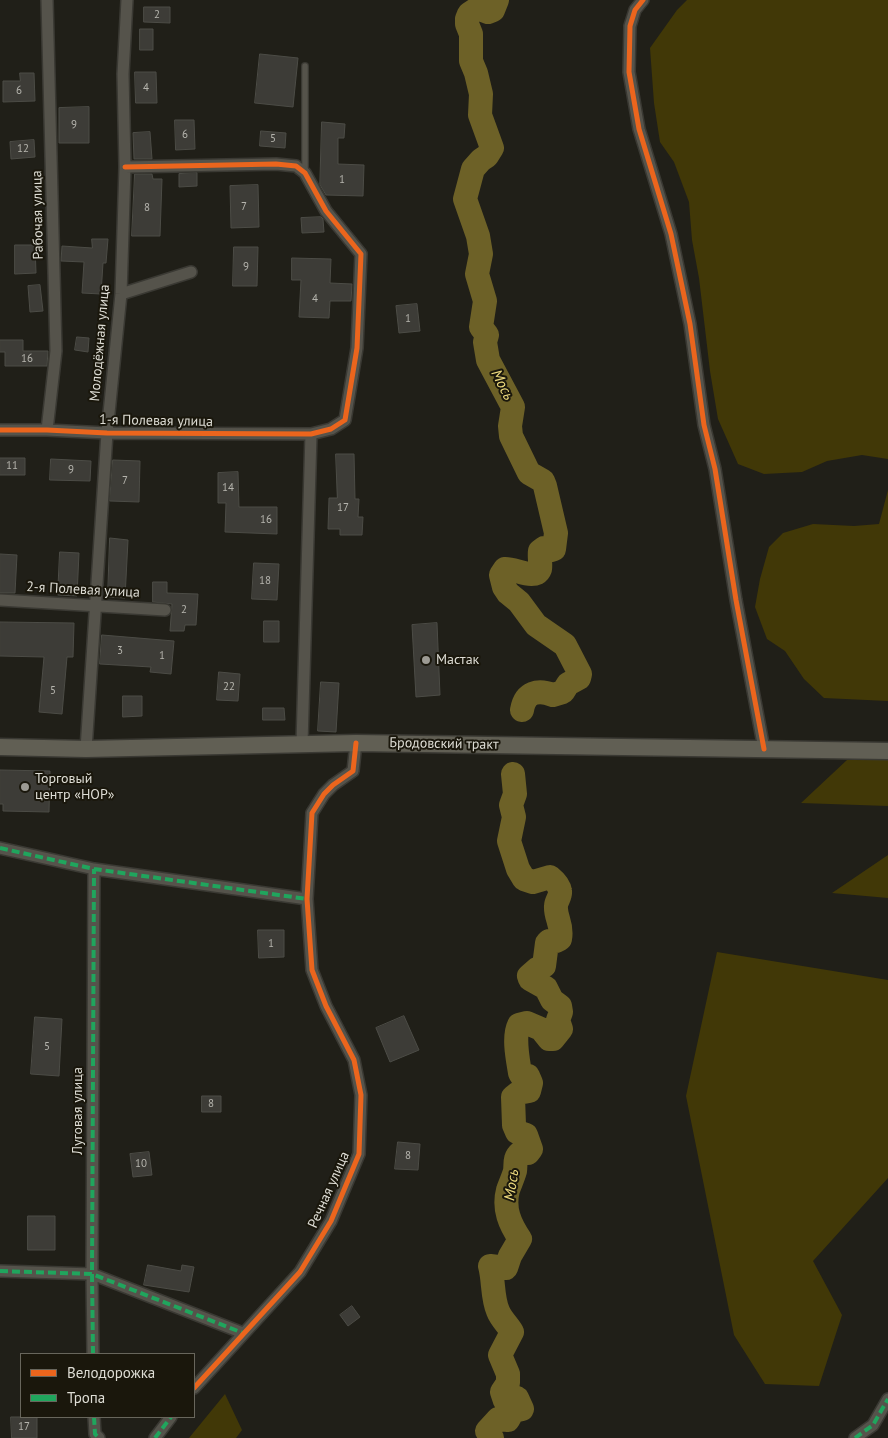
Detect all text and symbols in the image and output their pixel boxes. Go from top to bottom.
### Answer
house number: 2 [154,8,160,22]
house number: 4 [143,81,149,95]
house number: 6 [16,84,22,98]
house number: 9 [71,118,77,132]
house number: 6 [182,128,188,142]
house number: 5 [270,132,276,146]
house number: 12 [17,142,29,156]
street label: Рабочая улица [29,170,47,260]
house number: 1 [339,173,345,187]
house number: 7 [241,200,247,214]
house number: 8 [144,201,150,215]
house number: 9 [243,260,249,274]
street label: Молодёжная улица [87,284,113,402]
house number: 4 [312,292,318,306]
house number: 1 [405,312,411,326]
house number: 16 [21,352,33,366]
water label: Мось [487,367,517,403]
street label: 1-я Полевая улица [99,412,213,430]
house number: 11 [6,459,18,473]
house number: 9 [68,463,74,477]
house number: 7 [122,474,128,488]
house number: 14 [222,481,234,495]
house number: 17 [337,501,349,515]
house number: 16 [260,513,272,527]
house number: 18 [259,574,271,588]
street label: 2-я Полевая улица [26,579,140,601]
house number: 2 [181,603,187,617]
house number: 3 [117,644,123,658]
house number: 1 [159,649,165,663]
place label: Мастак [436,652,479,668]
marker: Мастак [420,654,432,666]
house number: 22 [223,680,235,694]
house number: 5 [50,684,56,698]
street label: Бродовский тракт [389,735,499,753]
place label: Торговый центр «НОР» [35,771,114,804]
marker: Торговый центр «НОР» [19,781,31,793]
house number: 1 [268,937,274,951]
house number: 5 [44,1040,50,1054]
street label: Луговая улица [70,1067,86,1155]
house number: 8 [208,1097,214,1111]
street label: Речная улица [305,1149,353,1231]
house number: 8 [405,1149,411,1163]
house number: 10 [135,1157,147,1171]
water label: Мось [501,1168,523,1202]
legend [20,1353,195,1418]
text: Велодорожка [67,1363,155,1382]
text: Тропа [67,1388,105,1407]
house number: 17 [18,1420,30,1434]

